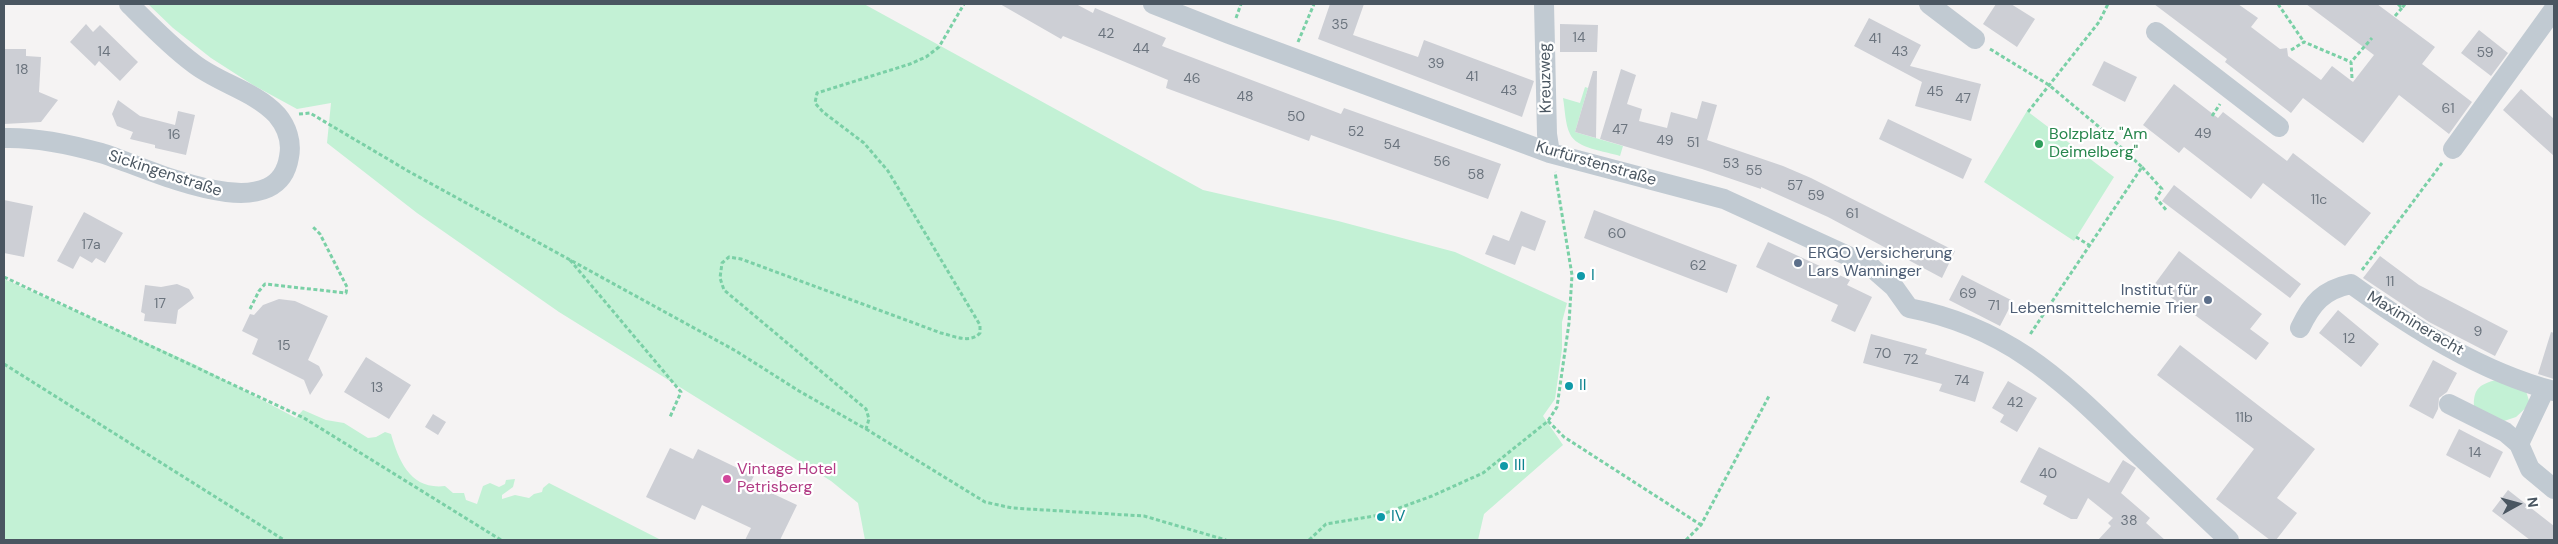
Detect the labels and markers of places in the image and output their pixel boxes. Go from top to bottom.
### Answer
place label: Bolzplatz "Am Deimelberg" [2049,125,2148,163]
marker: Bolzplatz "Am Deimelberg" [2033,138,2045,150]
place label: ERGO Versicherung Lars Wanninger [1808,244,1952,282]
marker: ERGO Versicherung Lars Wanninger [1792,257,1804,269]
place label: I [1591,266,1595,286]
marker: I [1575,270,1587,282]
place label: Institut für Lebensmittelchemie Trier [2010,281,2198,319]
marker: Institut für Lebensmittelchemie Trier [2202,294,2214,306]
place label: II [1579,376,1586,396]
marker: II [1563,380,1575,392]
place label: III [1514,456,1525,476]
place label: Vintage Hotel Petrisberg [737,460,836,498]
marker: III [1498,460,1510,472]
marker: Vintage Hotel Petrisberg [721,473,733,485]
place label: IV [1391,507,1405,527]
marker: IV [1375,511,1387,523]

